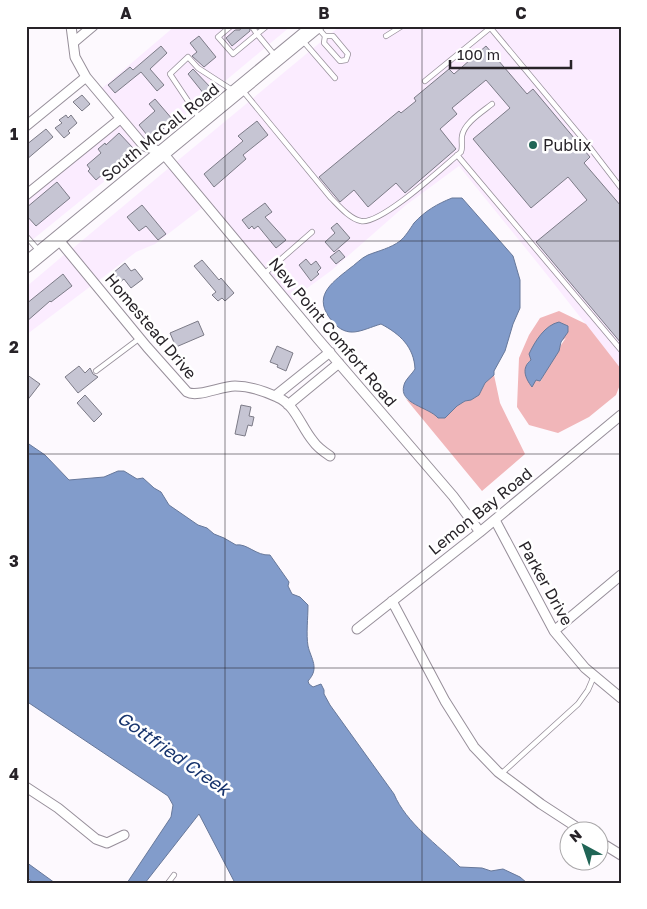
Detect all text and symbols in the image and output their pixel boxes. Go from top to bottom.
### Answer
text: A [120,3,132,23]
text: B [318,3,330,23]
text: C [515,3,527,23]
scale bar [450,38,571,70]
text: 100 m [457,45,500,63]
street label: South McCall Road [97,78,223,186]
text: 1 [10,124,18,144]
place label: Publix [543,135,591,155]
marker: Publix [527,139,539,151]
street label: New Point Comfort Road [265,253,401,411]
street label: Homestead Drive [101,269,201,383]
text: 2 [9,337,19,357]
street label: Lemon Bay Road [424,463,536,559]
street label: Parker Drive [515,537,577,629]
text: 3 [9,551,19,571]
water label: Gottfried Creek [114,706,236,801]
text: 4 [9,764,19,784]
north arrow [560,822,610,872]
text: N [566,826,585,846]

